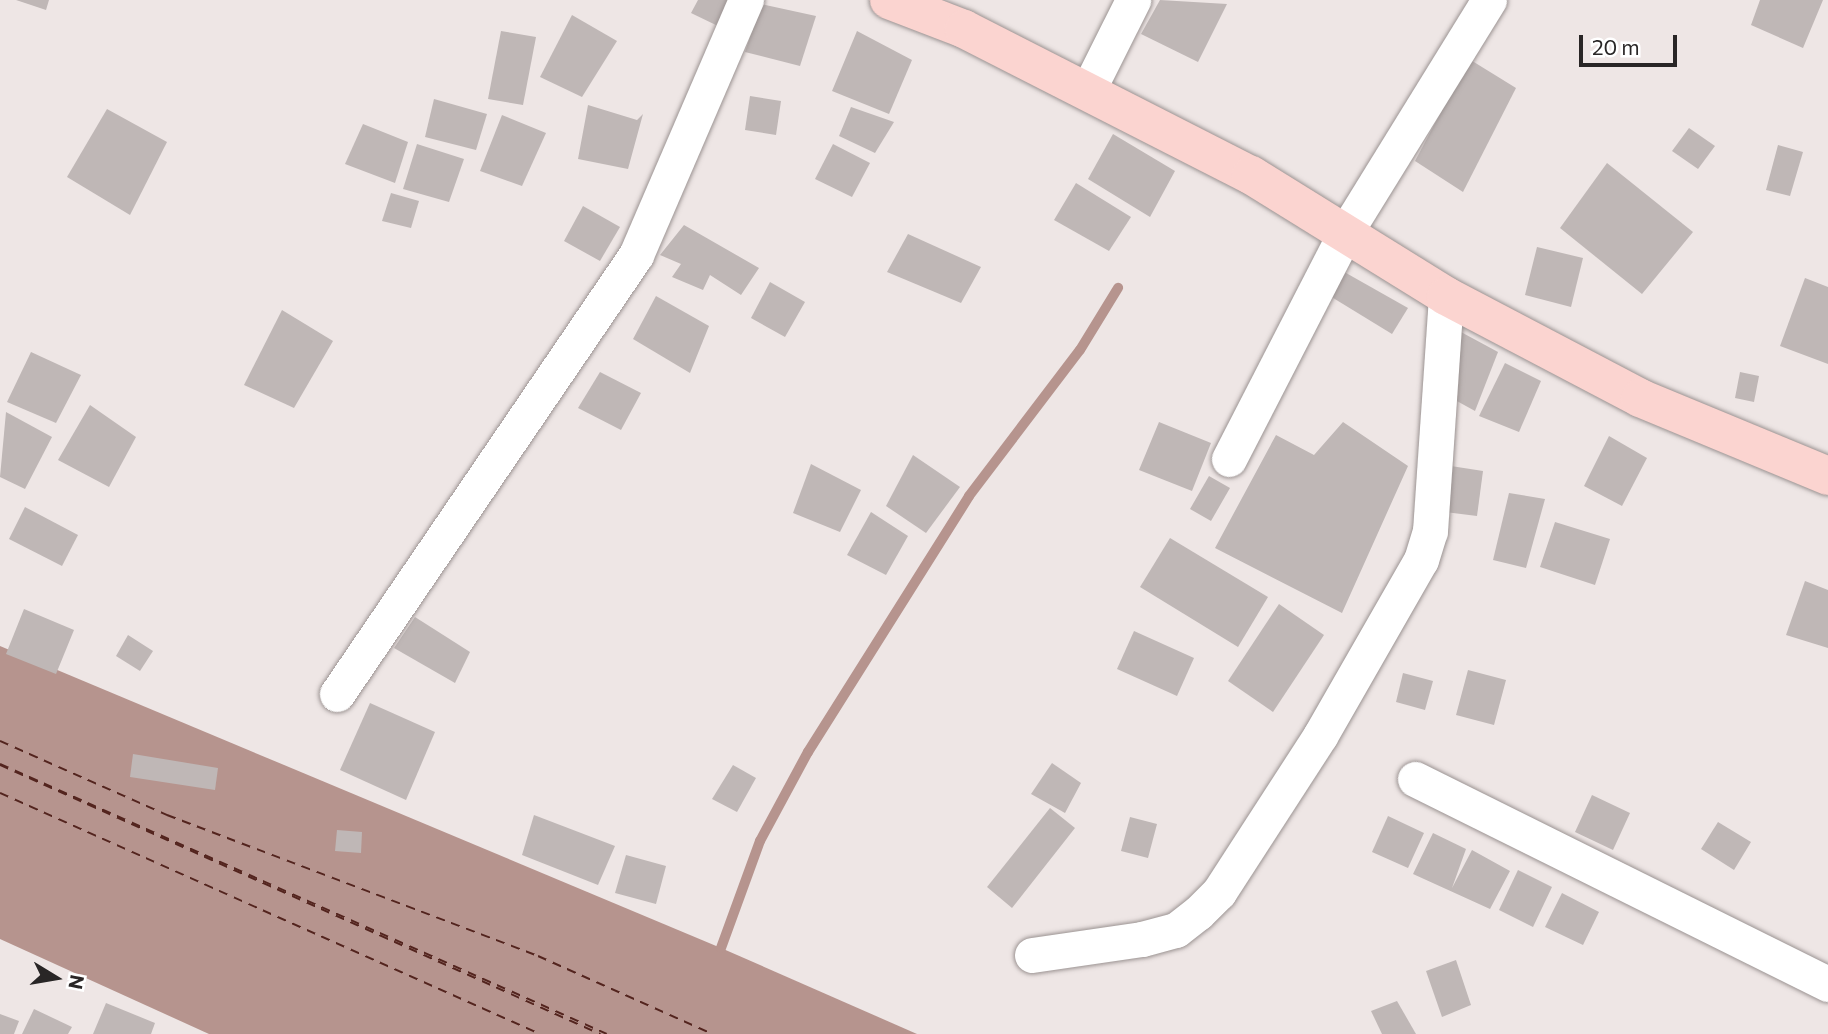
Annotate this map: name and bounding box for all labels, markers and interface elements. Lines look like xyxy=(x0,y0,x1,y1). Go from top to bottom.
scale bar xyxy=(1583,21,1681,65)
text: 20 m xyxy=(1592,34,1640,59)
north arrow xyxy=(21,943,91,1013)
text: N xyxy=(64,973,90,991)

